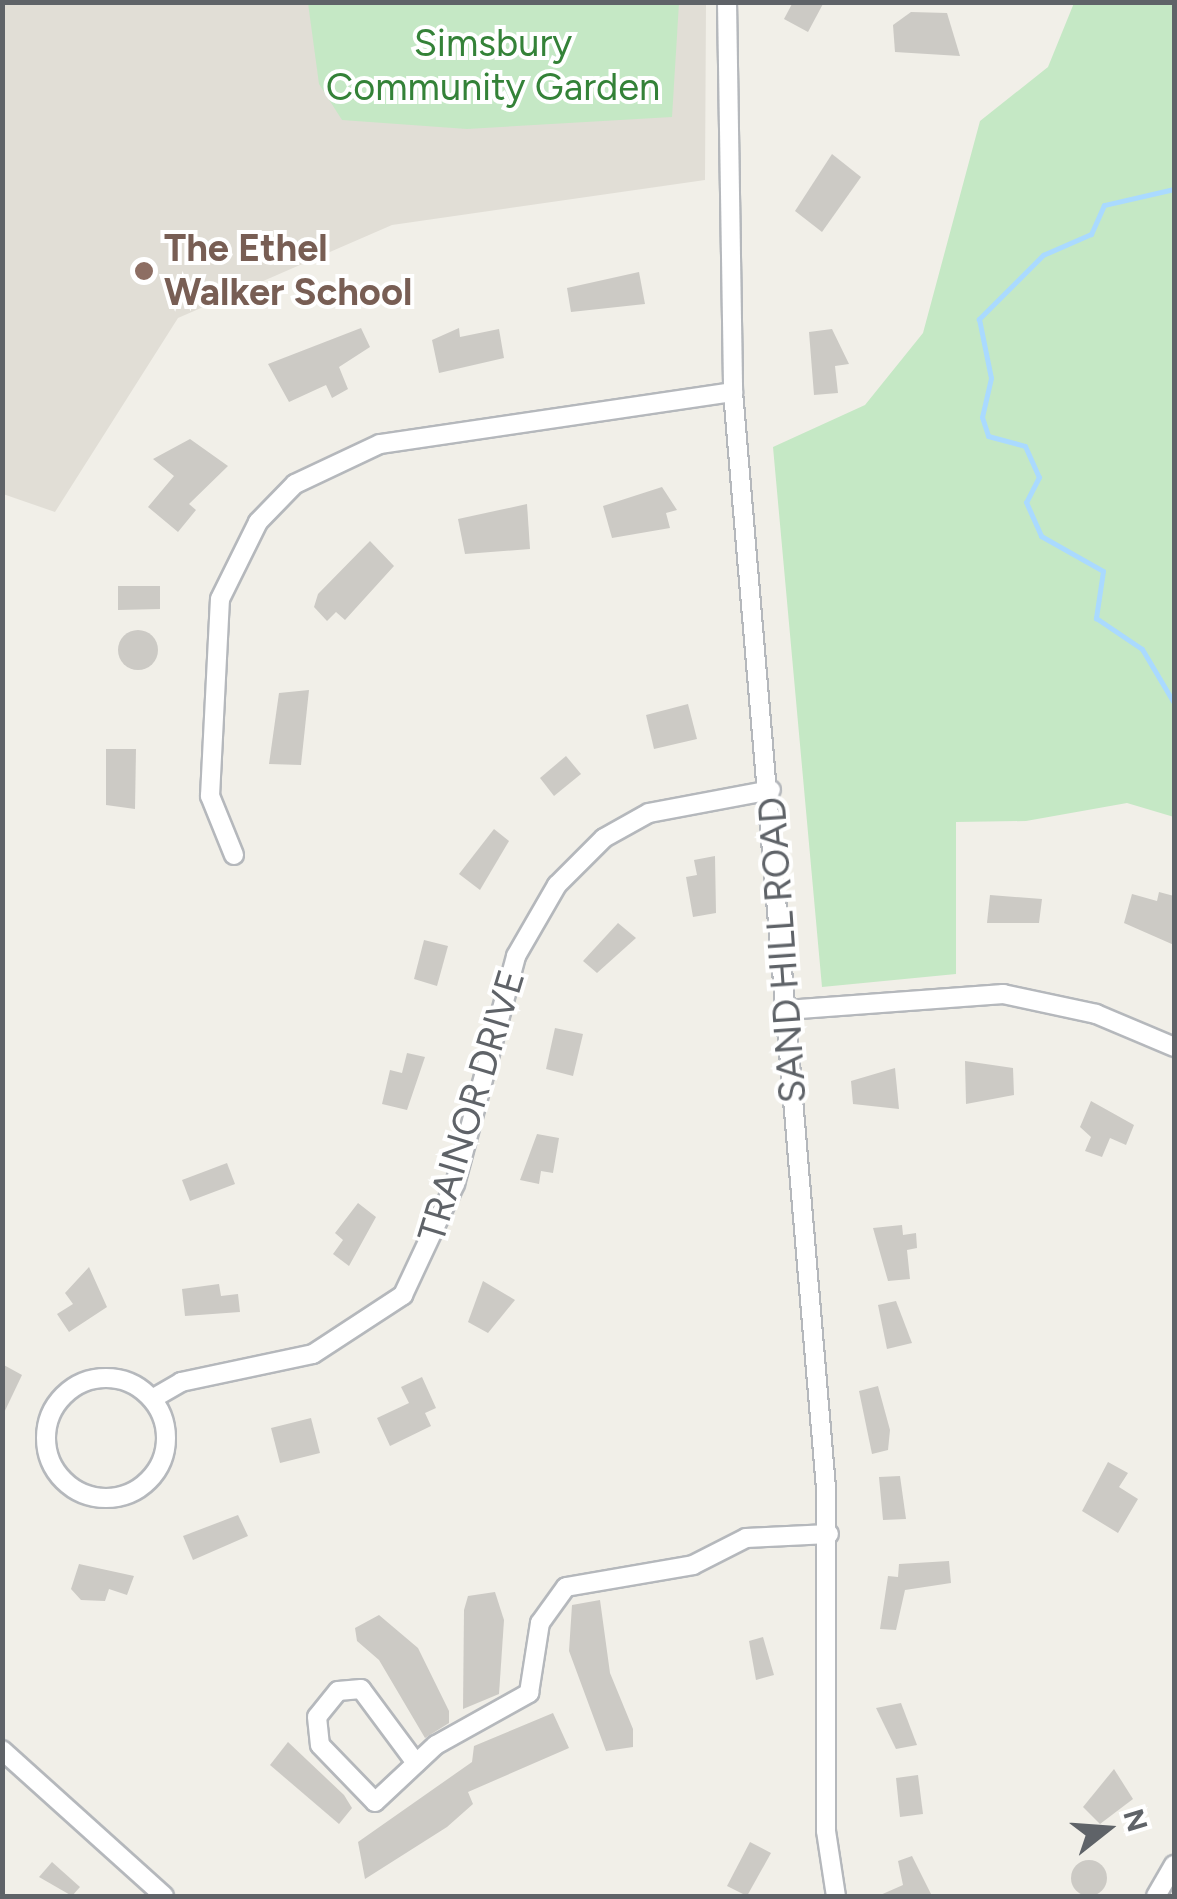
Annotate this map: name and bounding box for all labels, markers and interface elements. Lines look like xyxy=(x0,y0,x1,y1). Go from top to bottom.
park label: Simsbury Community Garden xyxy=(326,21,660,110)
place label: The Ethel Walker School xyxy=(164,226,412,316)
marker: The Ethel Walker School xyxy=(133,260,155,282)
street label: SAND HILL ROAD xyxy=(750,795,816,1105)
street label: TRAINOR DRIVE xyxy=(409,965,535,1247)
north arrow xyxy=(1057,1779,1157,1879)
text: N xyxy=(1116,1805,1155,1836)

